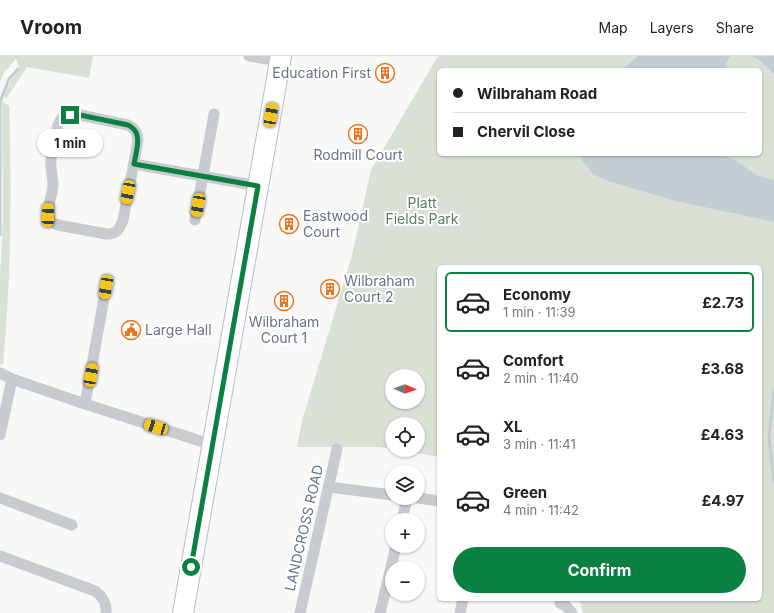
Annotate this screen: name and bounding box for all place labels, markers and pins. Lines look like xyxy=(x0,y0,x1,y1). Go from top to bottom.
building icon: Education First xyxy=(374,62,396,84)
place label: Education First xyxy=(272,64,371,81)
building icon: Rodmill Court xyxy=(347,123,369,145)
place label: Rodmill Court xyxy=(313,146,403,163)
place label: Eastwood Court xyxy=(303,207,368,240)
building icon: Eastwood Court xyxy=(278,213,300,235)
place label: Wilbraham Court 2 xyxy=(344,272,415,305)
building icon: Wilbraham Court 2 xyxy=(319,278,341,300)
building icon: Wilbraham Court 1 xyxy=(273,290,295,312)
place label: Wilbraham Court 1 xyxy=(249,313,319,346)
public building icon: Large Hall xyxy=(120,319,142,341)
place label: Large Hall xyxy=(145,321,212,338)

